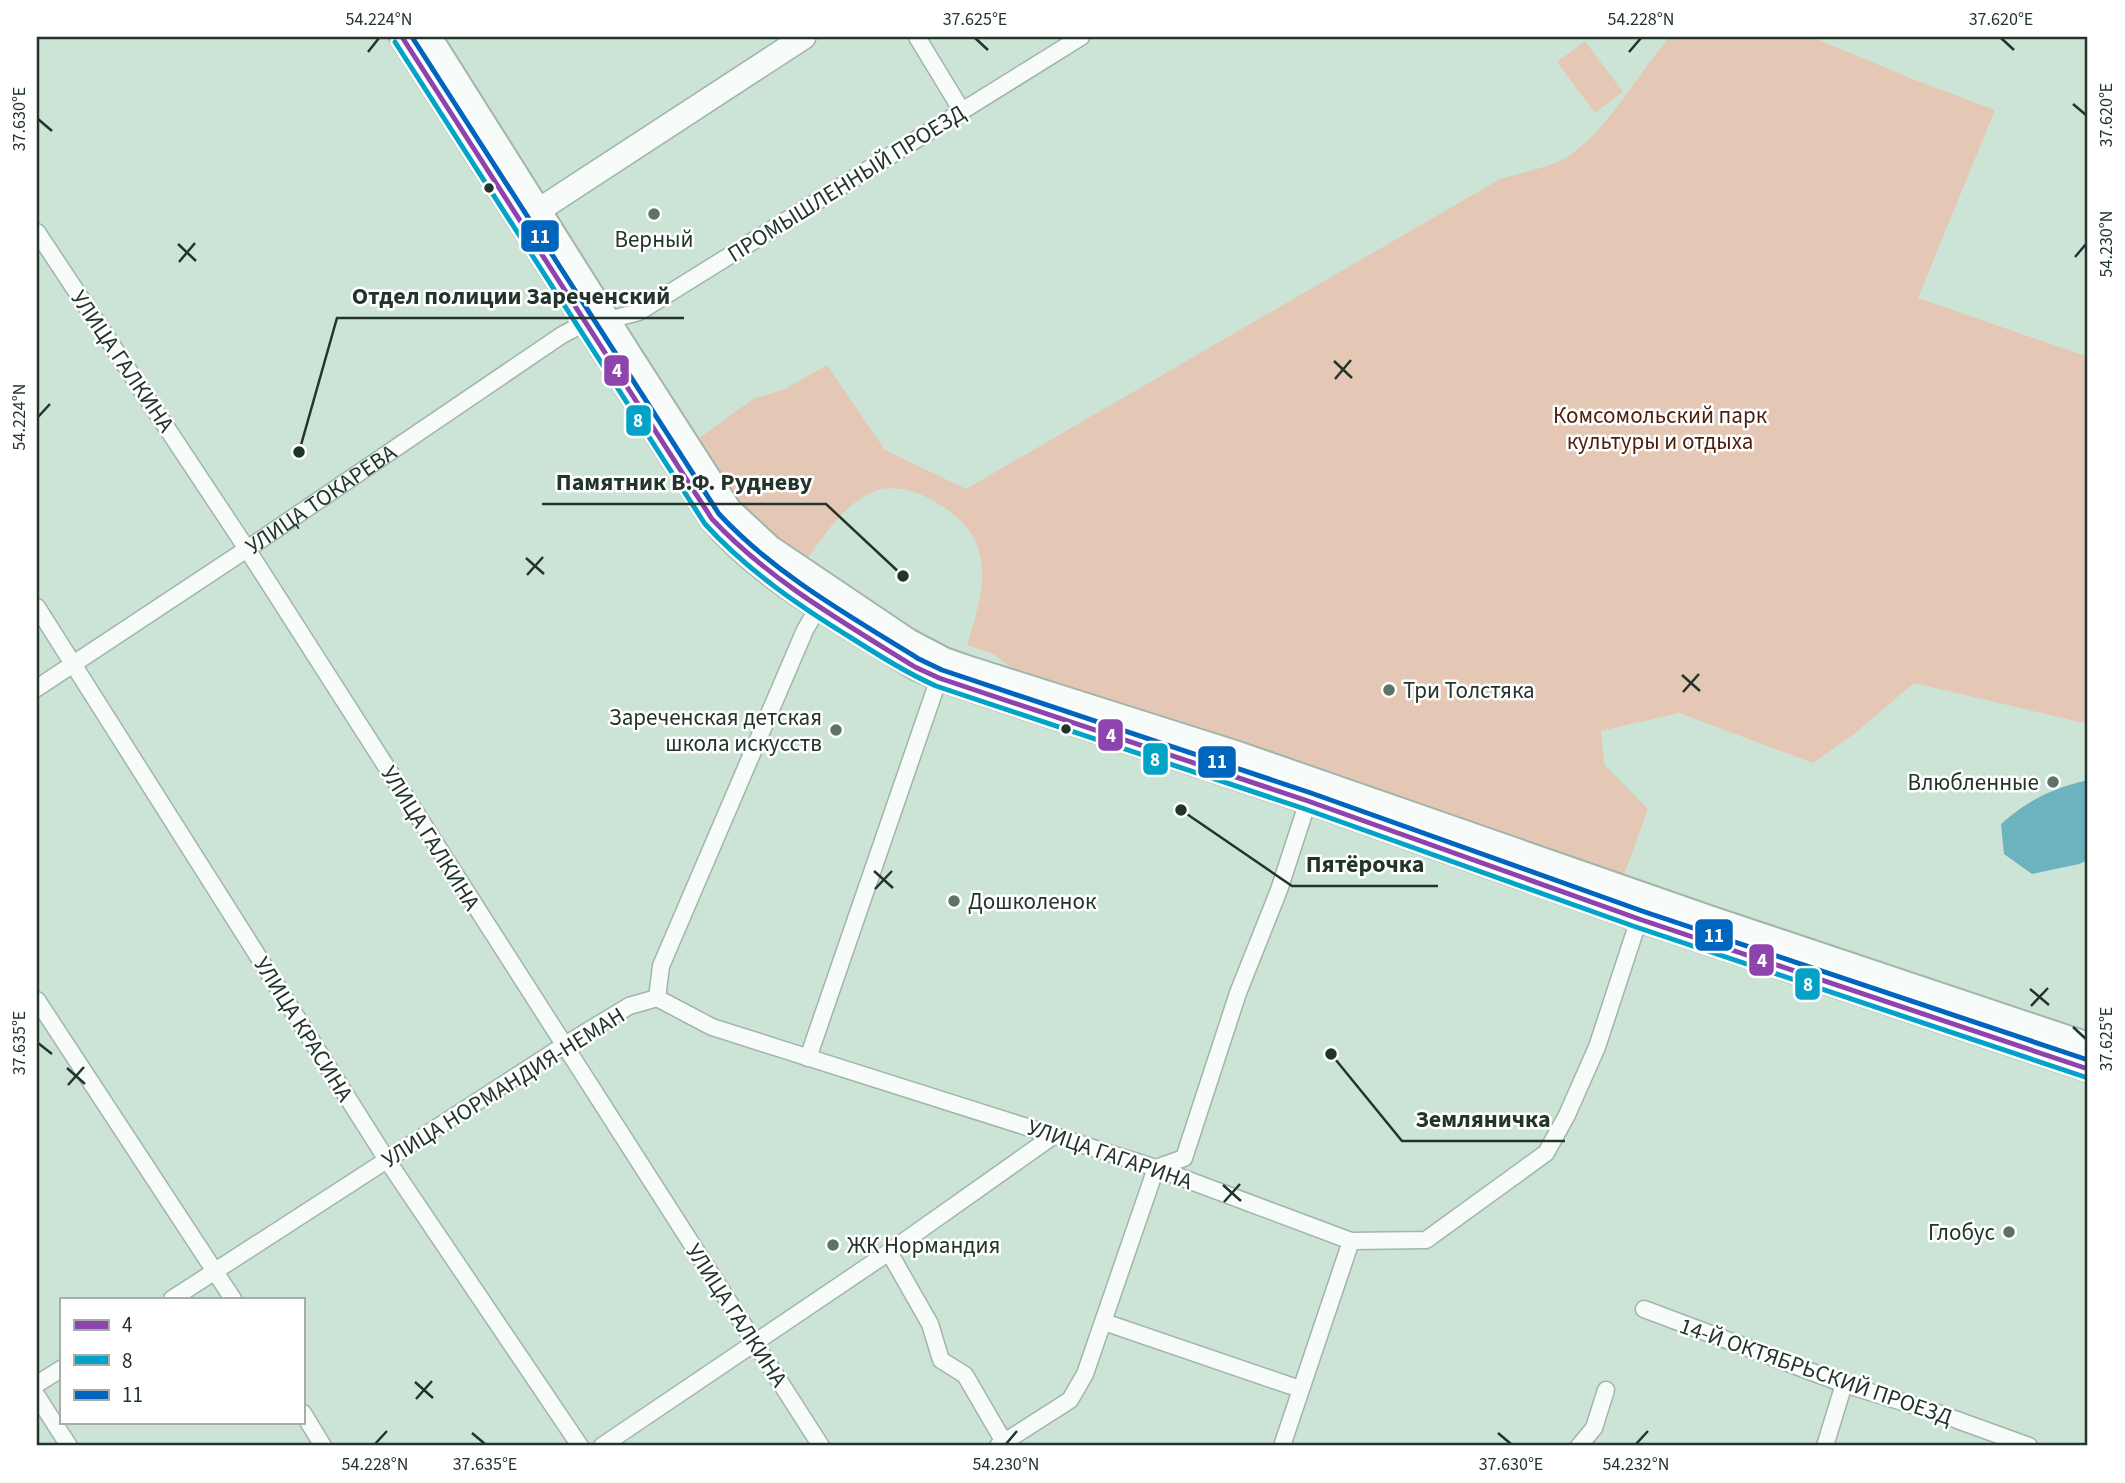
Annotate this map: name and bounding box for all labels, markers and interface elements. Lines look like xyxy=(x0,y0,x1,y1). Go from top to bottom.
text: 54.224°N xyxy=(346,7,412,32)
text: 37.625°E xyxy=(943,7,1007,32)
text: 54.228°N xyxy=(1608,7,1674,32)
text: 37.620°E xyxy=(1969,7,2033,32)
text: 37.620°E xyxy=(2094,83,2119,147)
text: 37.630°E xyxy=(7,87,32,151)
street label: ПРОМЫШЛЕННЫЙ ПРОЕЗД xyxy=(721,96,972,270)
unlabelled marker xyxy=(482,181,496,195)
marker: Верный xyxy=(646,206,662,222)
text: 54.230°N xyxy=(2094,211,2119,277)
line badge: 11 xyxy=(520,219,560,253)
place label: Верный xyxy=(614,223,694,256)
text: 11 xyxy=(530,224,550,251)
callout: Отдел полиции Зареченский xyxy=(337,273,684,318)
text: Отдел полиции Зареченский xyxy=(352,279,670,314)
street label: УЛИЦА ГАЛКИНА xyxy=(63,284,183,439)
line badge: 4 xyxy=(603,354,630,387)
text: 4 xyxy=(612,358,622,385)
text: 54.224°N xyxy=(7,384,32,450)
park label: Комсомольский парк культуры и отдыха xyxy=(1553,399,1768,458)
line badge: 8 xyxy=(625,404,652,437)
text: 8 xyxy=(633,408,643,435)
street label: УЛИЦА ТОКАРЕВА xyxy=(239,436,404,562)
callout: Памятник В.Ф. Рудневу xyxy=(542,459,826,504)
text: Памятник В.Ф. Рудневу xyxy=(556,465,813,500)
place label: Три Толстяка xyxy=(1403,674,1535,707)
marker: Три Толстяка xyxy=(1381,682,1397,698)
place label: Зареченская детская школа искусств xyxy=(609,701,822,760)
line badge: 4 xyxy=(1097,718,1124,752)
marker: Зареченская детская школа искусств xyxy=(828,722,844,738)
unlabelled marker xyxy=(1059,722,1073,736)
text: 4 xyxy=(1106,723,1116,750)
line badge: 8 xyxy=(1142,742,1169,776)
line badge: 11 xyxy=(1197,745,1237,779)
text: 8 xyxy=(1150,747,1160,774)
text: 11 xyxy=(1207,749,1227,776)
street label: УЛИЦА ГАЛКИНА xyxy=(373,760,489,917)
place label: Влюбленные xyxy=(1908,766,2039,799)
marker: Влюбленные xyxy=(2045,774,2061,790)
callout: Пятёрочка xyxy=(1292,841,1438,886)
text: Пятёрочка xyxy=(1306,847,1424,882)
place label: Дошколенок xyxy=(968,885,1097,918)
marker: Дошколенок xyxy=(946,893,962,909)
line badge: 11 xyxy=(1694,918,1734,952)
text: 11 xyxy=(1704,923,1724,950)
line badge: 4 xyxy=(1748,943,1775,977)
text: 4 xyxy=(1757,948,1767,975)
street label: УЛИЦА КРАСИНА xyxy=(246,951,362,1108)
line badge: 8 xyxy=(1794,967,1821,1001)
text: 8 xyxy=(1803,972,1813,999)
street label: УЛИЦА НОРМАНДИЯ-НЕМАН xyxy=(375,999,631,1176)
text: 37.625°E xyxy=(2094,1007,2119,1071)
text: 37.635°E xyxy=(7,1011,32,1075)
callout: Земляничка xyxy=(1402,1096,1565,1141)
text: Земляничка xyxy=(1415,1102,1551,1137)
street label: УЛИЦА ГАГАРИНА xyxy=(1023,1111,1197,1198)
place label: Глобус xyxy=(1928,1216,1995,1249)
marker: Глобус xyxy=(2001,1224,2017,1240)
place label: ЖК Нормандия xyxy=(847,1229,1000,1262)
street label: УЛИЦА ГАЛКИНА xyxy=(678,1237,796,1394)
marker: ЖК Нормандия xyxy=(825,1237,841,1253)
legend xyxy=(60,1298,304,1424)
street label: 14-Й ОКТЯБРЬСКИЙ ПРОЕЗД xyxy=(1675,1309,1957,1434)
text: 4 xyxy=(122,1310,132,1340)
text: 8 xyxy=(122,1346,132,1376)
text: 11 xyxy=(122,1380,143,1410)
text: 54.228°N xyxy=(342,1452,408,1477)
text: 37.635°E xyxy=(453,1452,517,1477)
text: 54.230°N xyxy=(973,1452,1039,1477)
text: 37.630°E xyxy=(1479,1452,1543,1477)
text: 54.232°N xyxy=(1603,1452,1669,1477)

